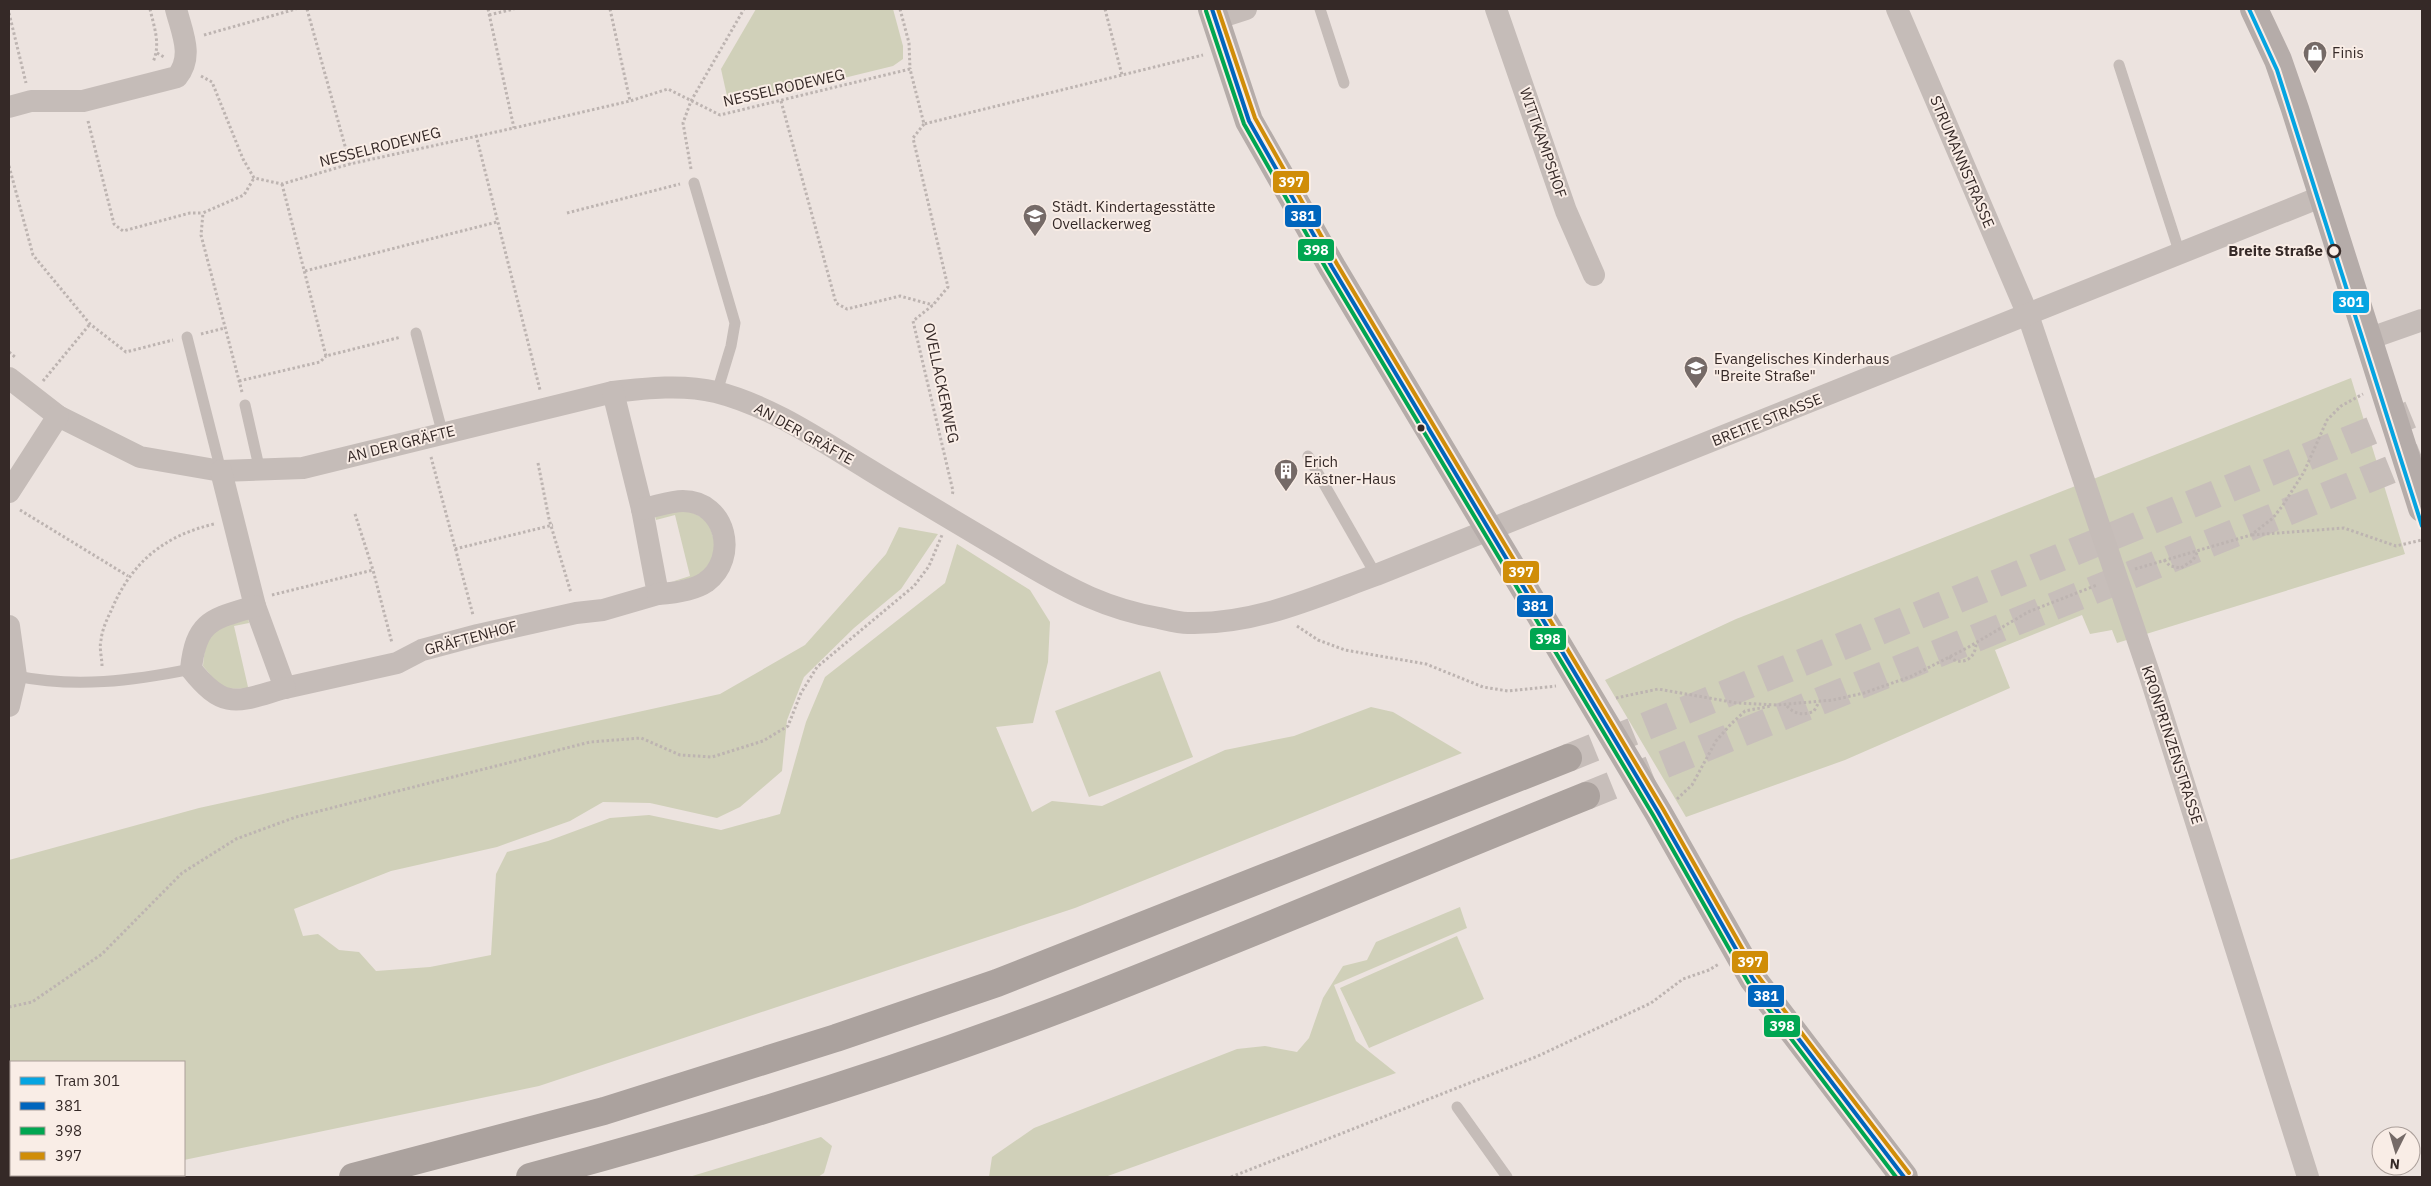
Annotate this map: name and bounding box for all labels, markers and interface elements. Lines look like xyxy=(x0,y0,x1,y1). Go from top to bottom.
shop icon: Finis xyxy=(2302,40,2328,74)
place label: Finis xyxy=(2332,43,2364,62)
street label: NESSELRODEWEG xyxy=(721,64,847,111)
street label: WITTKAMPSHOF xyxy=(1516,85,1571,201)
street label: STRUMANNSTRASSE xyxy=(1926,93,1999,231)
street label: NESSELRODEWEG xyxy=(317,122,442,171)
line badge: 397 xyxy=(1272,170,1310,194)
text: 397 xyxy=(1278,173,1304,191)
place label: Städt. Kindertagesstätte Ovellackerweg xyxy=(1052,197,1215,233)
school or university icon: Städt. Kindertagesstätte Ovellackerweg xyxy=(1022,203,1048,237)
line badge: 381 xyxy=(1284,204,1322,228)
text: 381 xyxy=(1290,207,1316,225)
line badge: 398 xyxy=(1297,238,1335,262)
text: 398 xyxy=(1303,241,1329,259)
place label: Breite Straße xyxy=(2228,241,2323,260)
marker: Breite Straße xyxy=(2327,244,2341,258)
line badge: 301 xyxy=(2332,290,2370,314)
text: 301 xyxy=(2338,293,2364,311)
street label: OVELLACKERWEG xyxy=(919,321,964,445)
place label: Evangelisches Kinderhaus "Breite Straße" xyxy=(1714,349,1889,385)
school or university icon: Evangelisches Kinderhaus "Breite Straße" xyxy=(1683,355,1709,389)
street label: BREITE STRASSE xyxy=(1709,389,1825,450)
street label: AN DER GRÄFTE xyxy=(751,398,857,469)
street label: AN DER GRÄFTE xyxy=(345,421,457,466)
unlabelled marker xyxy=(1416,423,1426,433)
place label: Erich Kästner-Haus xyxy=(1304,452,1396,488)
building icon: Erich Kästner-Haus xyxy=(1273,458,1299,492)
line badge: 397 xyxy=(1502,560,1540,584)
text: 397 xyxy=(1508,563,1534,581)
line badge: 381 xyxy=(1516,594,1554,618)
text: 381 xyxy=(1522,597,1548,615)
street label: GRÄFTENHOF xyxy=(422,616,519,659)
line badge: 398 xyxy=(1529,627,1567,651)
text: 398 xyxy=(1535,630,1561,648)
street label: KRONPRINZENSTRASSE xyxy=(2138,663,2207,827)
line badge: 397 xyxy=(1731,950,1769,974)
text: 397 xyxy=(1737,953,1763,971)
line badge: 381 xyxy=(1747,984,1785,1008)
text: 381 xyxy=(1753,987,1779,1005)
line badge: 398 xyxy=(1763,1014,1801,1038)
text: 398 xyxy=(1769,1017,1795,1035)
legend xyxy=(10,1061,185,1176)
text: Tram 301 xyxy=(55,1071,120,1090)
text: 381 xyxy=(55,1096,82,1115)
text: 398 xyxy=(55,1121,82,1140)
north arrow xyxy=(2371,1126,2421,1176)
text: 397 xyxy=(55,1146,82,1165)
text: N xyxy=(2389,1155,2401,1173)

